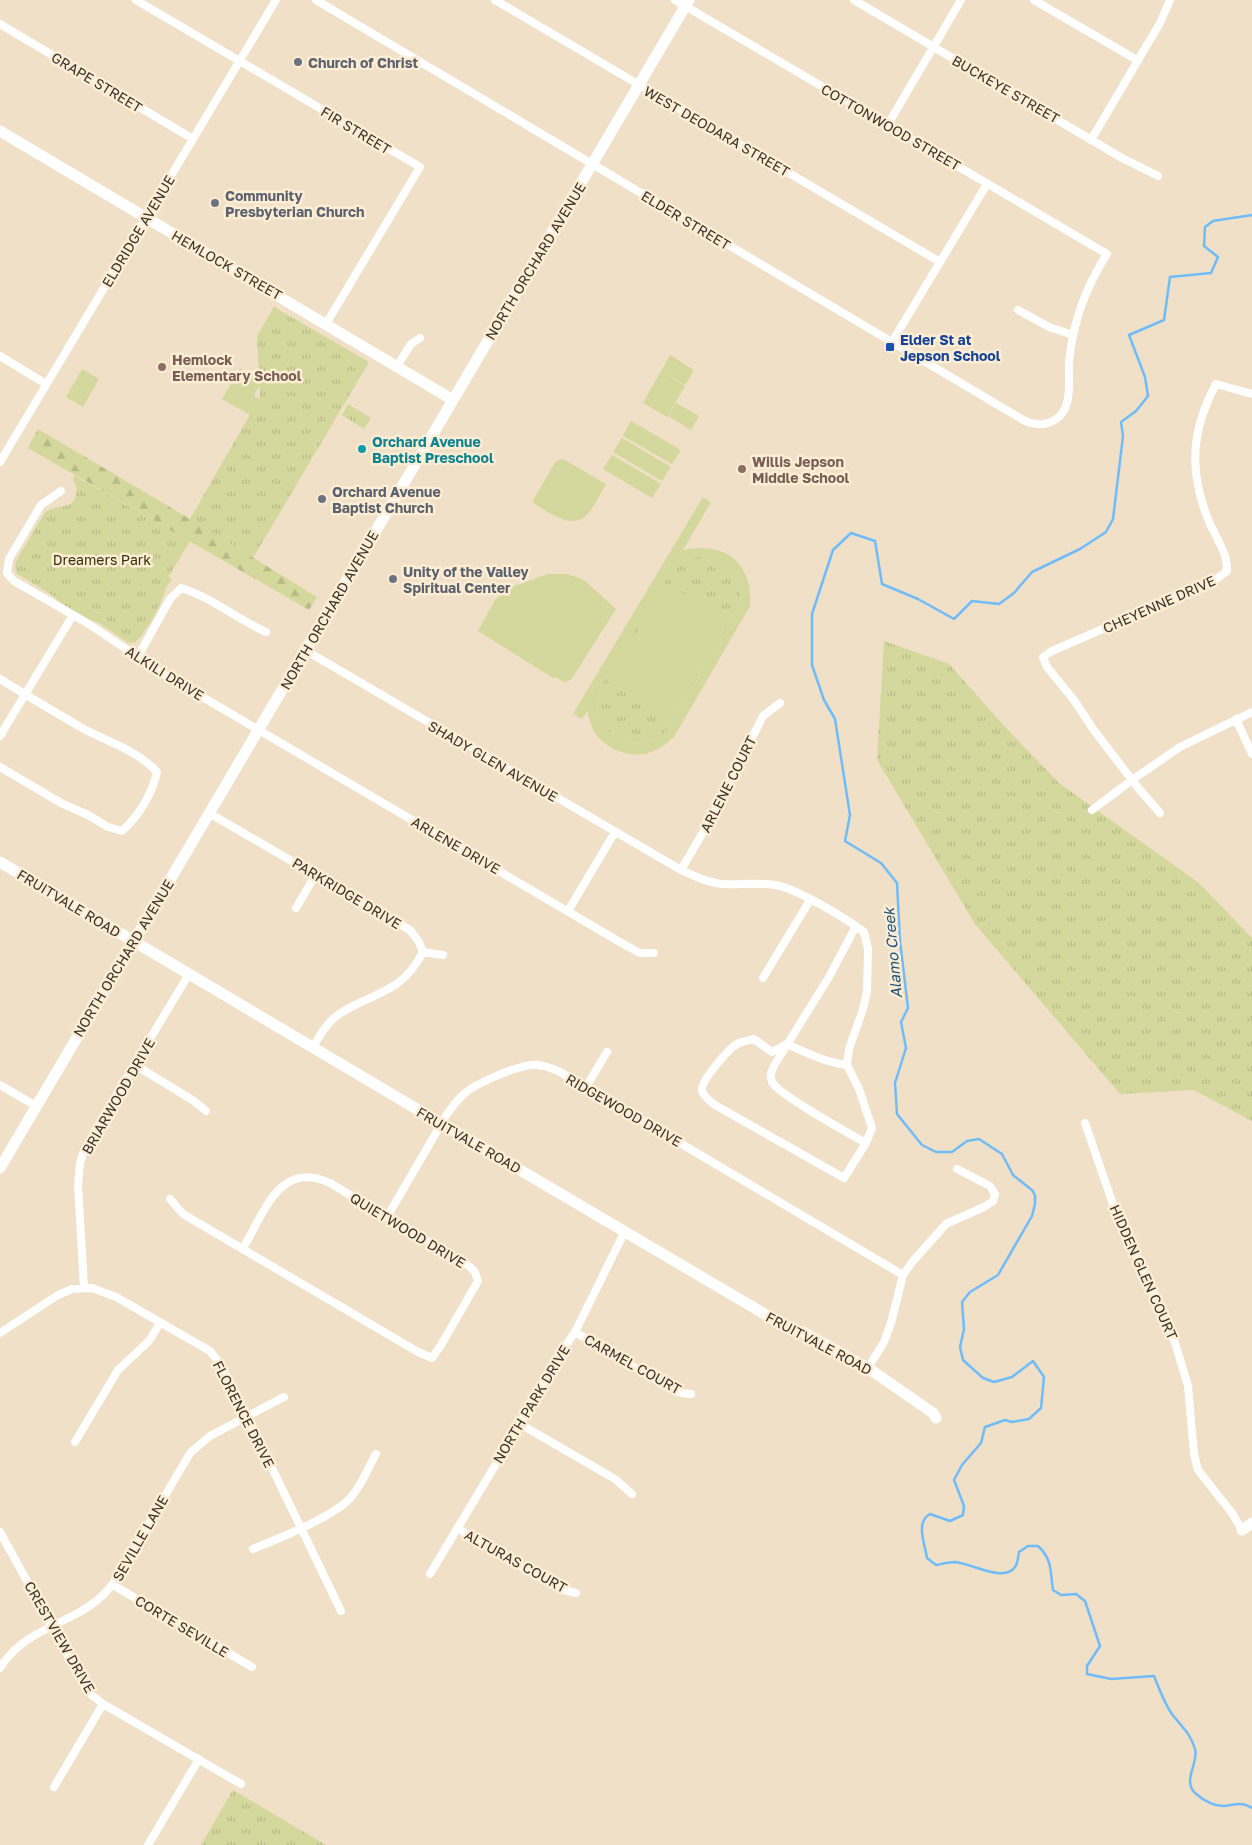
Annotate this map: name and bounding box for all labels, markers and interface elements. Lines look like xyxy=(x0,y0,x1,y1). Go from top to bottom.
street label: GRAPE STREET xyxy=(49,48,146,116)
street label: BUCKEYE STREET xyxy=(949,51,1063,127)
place label: Church of Christ xyxy=(308,54,418,71)
marker: Church of Christ xyxy=(292,56,304,68)
street label: COTTONWOOD STREET xyxy=(818,80,964,174)
street label: WEST DEODARA STREET xyxy=(641,82,793,180)
street label: FIR STREET xyxy=(318,102,394,158)
street label: ELDRIDGE AVENUE xyxy=(98,172,178,290)
street label: NORTH ORCHARD AVENUE xyxy=(481,179,589,343)
place label: Community Presbyterian Church xyxy=(225,187,365,220)
street label: ELDER STREET xyxy=(638,187,734,253)
marker: Community Presbyterian Church xyxy=(209,197,221,209)
street label: HEMLOCK STREET xyxy=(169,226,285,304)
place label: Elder St at Jepson School xyxy=(900,331,1001,364)
marker: Elder St at Jepson School xyxy=(884,341,896,353)
place label: Hemlock Elementary School xyxy=(172,351,302,384)
marker: Hemlock Elementary School xyxy=(156,361,168,373)
place label: Orchard Avenue Baptist Preschool xyxy=(372,433,494,466)
marker: Orchard Avenue Baptist Preschool xyxy=(356,443,368,455)
place label: Willis Jepson Middle School xyxy=(752,453,850,486)
marker: Willis Jepson Middle School xyxy=(736,463,748,475)
place label: Orchard Avenue Baptist Church xyxy=(332,483,441,516)
marker: Orchard Avenue Baptist Church xyxy=(316,493,328,505)
street label: NORTH ORCHARD AVENUE xyxy=(276,527,382,693)
park label: Dreamers Park xyxy=(53,551,151,568)
place label: Unity of the Valley Spiritual Center xyxy=(403,563,529,596)
street label: CHEYENNE DRIVE xyxy=(1100,572,1218,636)
marker: Unity of the Valley Spiritual Center xyxy=(387,573,399,585)
street label: ALKILI DRIVE xyxy=(123,642,207,704)
street label: SHADY GLEN AVENUE xyxy=(425,717,561,805)
street label: ARLENE COURT xyxy=(696,733,760,835)
street label: ARLENE DRIVE xyxy=(409,813,503,877)
street label: PARKRIDGE DRIVE xyxy=(290,854,404,932)
street label: FRUITVALE ROAD xyxy=(14,865,124,941)
street label: NORTH ORCHARD AVENUE xyxy=(69,876,177,1040)
water label: Alamo Creek xyxy=(879,905,905,999)
street label: BRIARWOOD DRIVE xyxy=(78,1035,158,1157)
street label: RIDGEWOOD DRIVE xyxy=(563,1070,685,1150)
street label: FRUITVALE ROAD xyxy=(414,1103,524,1177)
street label: QUIETWOOD DRIVE xyxy=(347,1189,469,1271)
street label: HIDDEN GLEN COURT xyxy=(1107,1202,1182,1342)
street label: FRUITVALE ROAD xyxy=(763,1308,875,1378)
street label: CARMEL COURT xyxy=(581,1330,685,1398)
street label: NORTH PARK DRIVE xyxy=(489,1342,573,1466)
street label: FLORENCE DRIVE xyxy=(210,1358,278,1470)
street label: SEVILLE LANE xyxy=(109,1492,171,1584)
street label: ALTURAS COURT xyxy=(462,1526,570,1596)
street label: CRESTVIEW DRIVE xyxy=(21,1578,99,1696)
street label: CORTE SEVILLE xyxy=(132,1591,232,1661)

